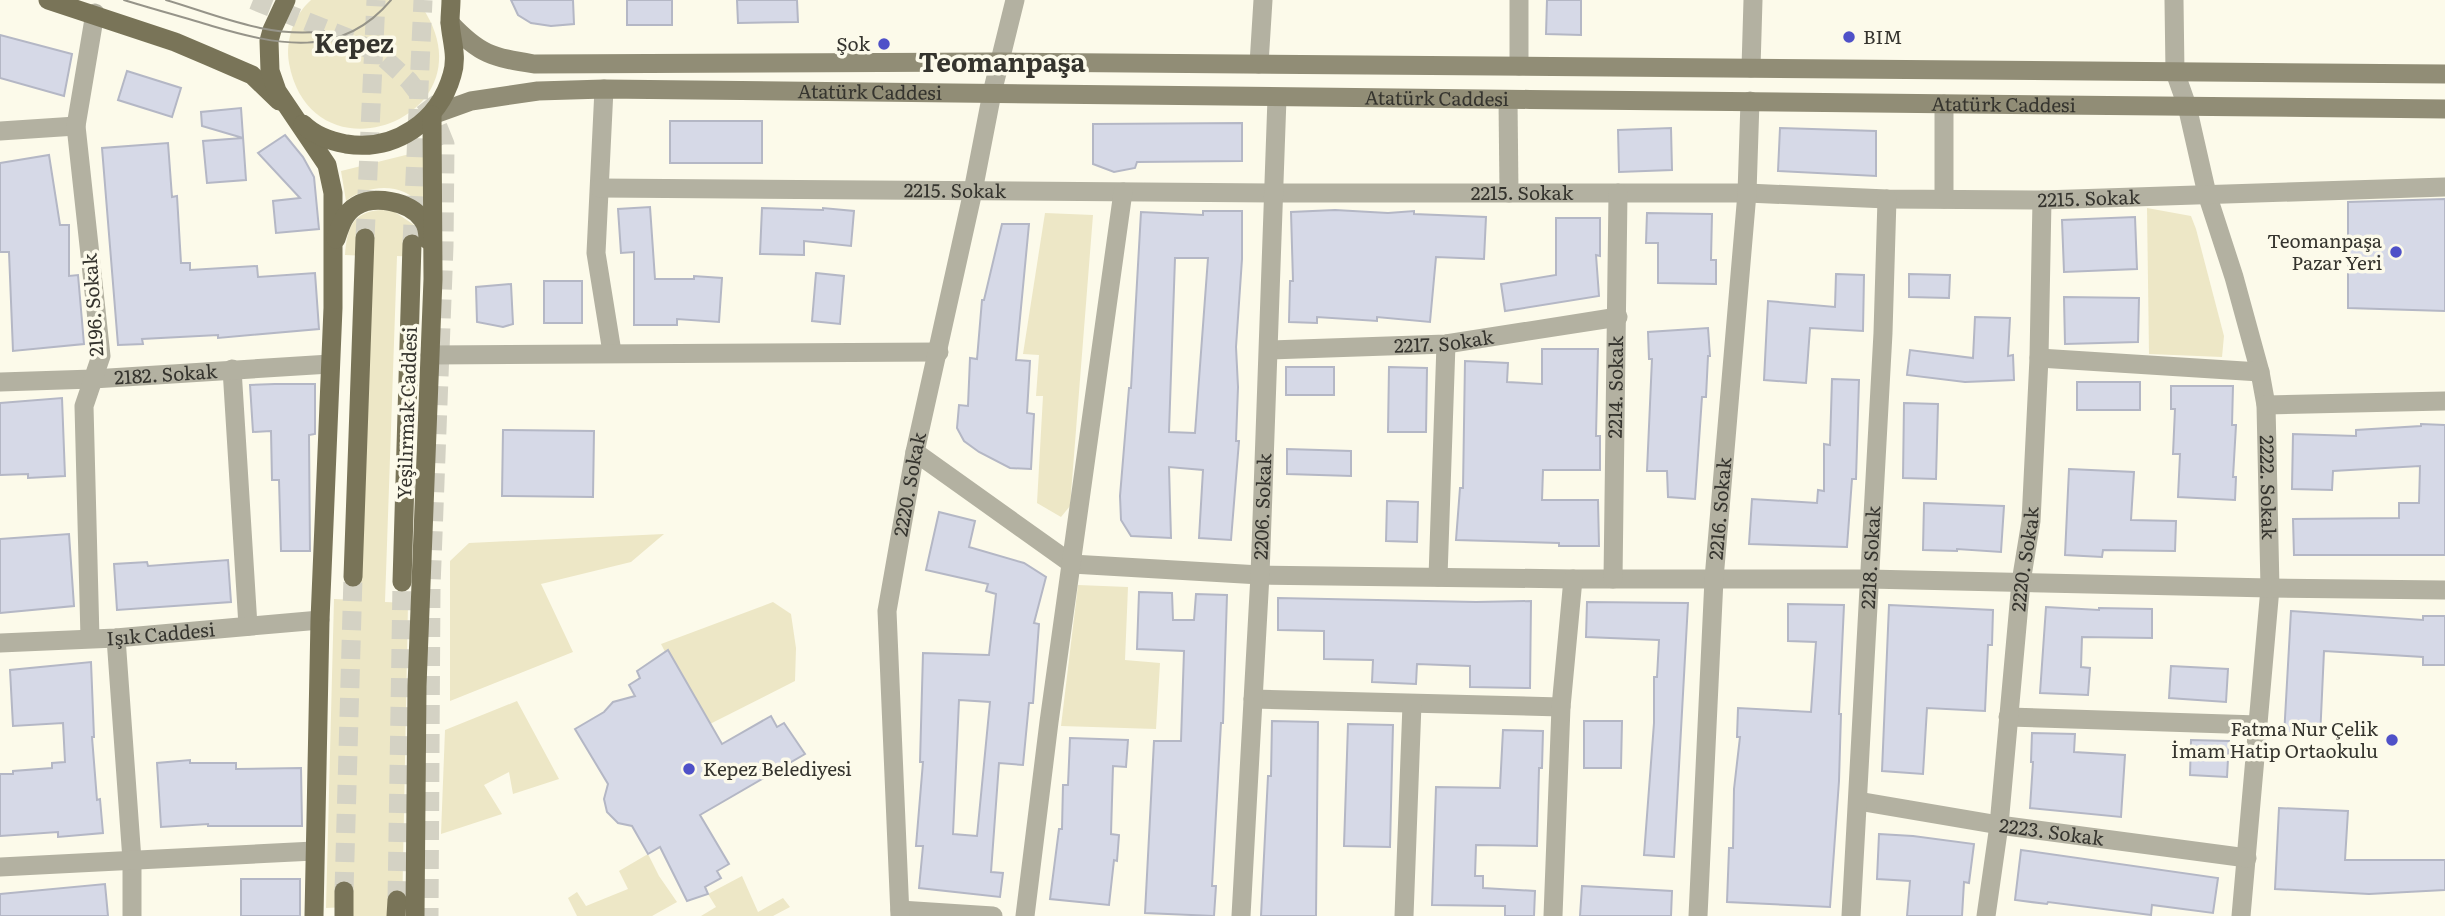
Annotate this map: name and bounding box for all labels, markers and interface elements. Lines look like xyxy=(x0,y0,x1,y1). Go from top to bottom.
district label: Kepez xyxy=(314,22,394,61)
place label: BIM xyxy=(1863,22,1902,50)
place label: Şok xyxy=(836,29,870,57)
marker: BIM xyxy=(1841,29,1857,45)
marker: Şok xyxy=(876,36,892,52)
district label: Teomanpaşa xyxy=(918,41,1086,80)
street label: Atatürk Caddesi xyxy=(797,76,942,106)
street label: Atatürk Caddesi xyxy=(1364,83,1509,112)
street label: Atatürk Caddesi xyxy=(1931,89,2076,118)
street label: 2215. Sokak xyxy=(904,175,1007,204)
street label: 2215. Sokak xyxy=(1471,178,1574,206)
street label: 2215. Sokak xyxy=(2037,182,2141,213)
place label: Teomanpaşa Pazar Yeri xyxy=(2267,226,2383,276)
marker: Teomanpaşa Pazar Yeri xyxy=(2388,244,2404,260)
street label: 2196. Sokak xyxy=(74,252,110,358)
street label: 2217. Sokak xyxy=(1393,322,1496,359)
street label: Yeşilırmak Caddesi xyxy=(389,326,423,500)
street label: 2214. Sokak xyxy=(1600,335,1629,438)
street label: 2182. Sokak xyxy=(113,356,218,391)
street label: 2220. Sokak xyxy=(885,429,932,539)
street label: 2222. Sokak xyxy=(2254,435,2284,540)
street label: 2206. Sokak xyxy=(1246,453,1277,560)
street label: 2216. Sokak xyxy=(1701,456,1737,561)
street label: 2218. Sokak xyxy=(1853,505,1887,610)
street label: 2220. Sokak xyxy=(2003,506,2045,613)
street label: Işık Caddesi xyxy=(106,614,216,651)
place label: Fatma Nur Çelik İmam Hatip Ortaokulu xyxy=(2171,714,2378,764)
marker: Fatma Nur Çelik İmam Hatip Ortaokulu xyxy=(2384,732,2400,748)
place label: Kepez Belediyesi xyxy=(703,754,852,782)
marker: Kepez Belediyesi xyxy=(681,761,697,777)
street label: 2223. Sokak xyxy=(1998,810,2106,852)

